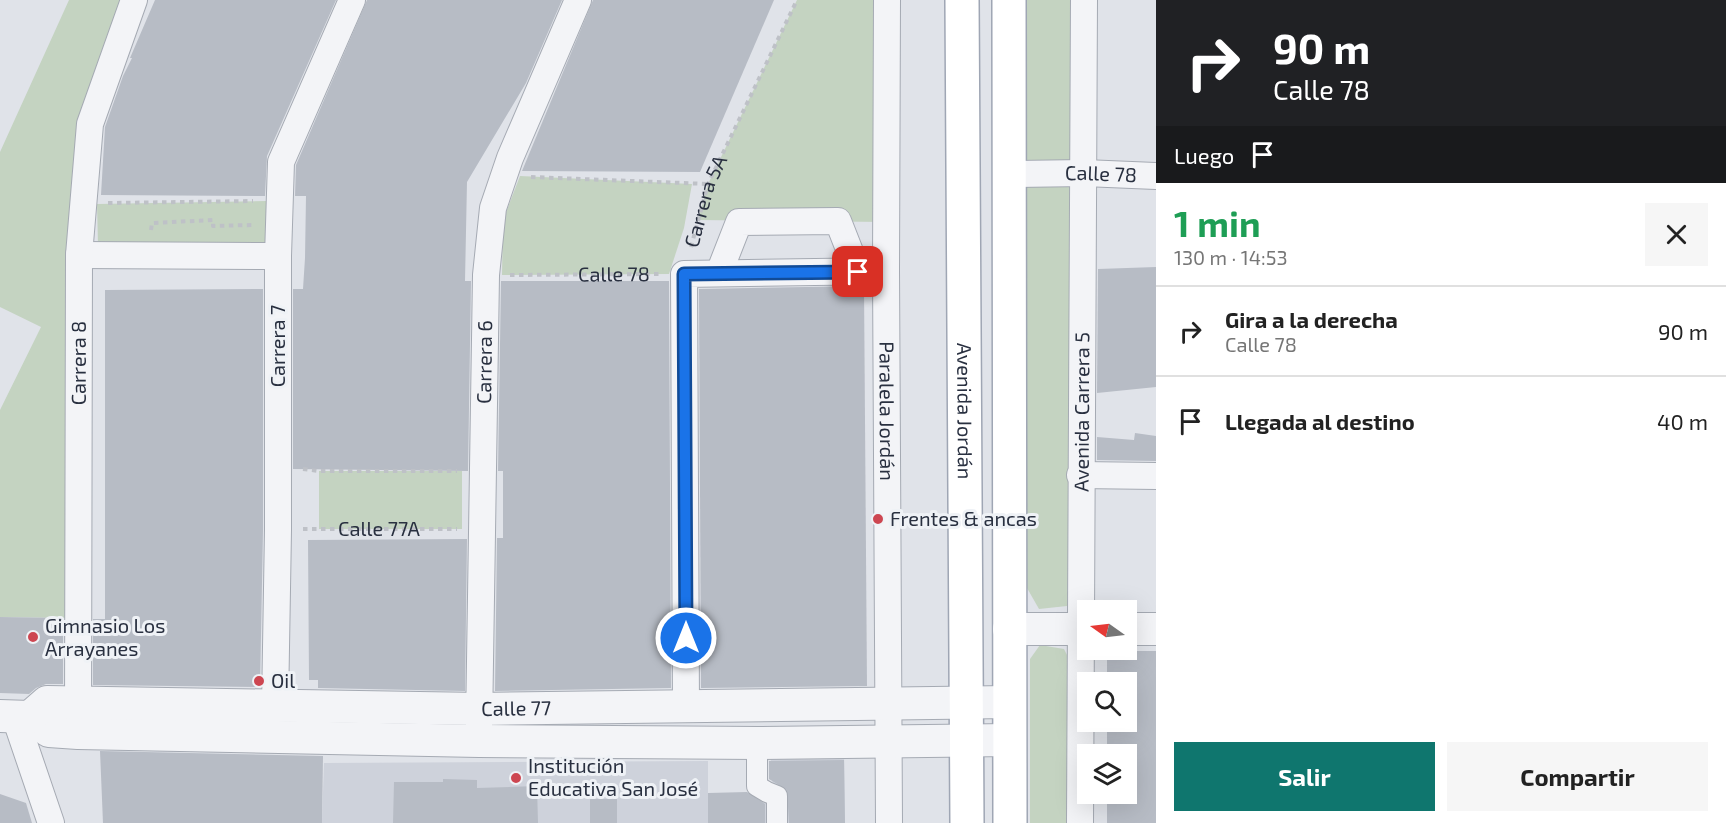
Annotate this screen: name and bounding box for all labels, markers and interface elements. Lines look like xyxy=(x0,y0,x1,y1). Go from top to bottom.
text: 90 m xyxy=(1273,22,1370,72)
icon: right xyxy=(1174,24,1252,102)
text: Calle 78 xyxy=(1273,73,1370,105)
icon: arrive xyxy=(1246,138,1279,171)
text: Luego xyxy=(1174,142,1234,168)
street label: Carrera 5A xyxy=(678,150,731,250)
street label: Calle 78 xyxy=(1065,160,1137,186)
text: 1 min xyxy=(1174,201,1261,244)
button: close xyxy=(1645,203,1708,266)
text: 130 m · 14:53 xyxy=(1174,245,1288,269)
pin xyxy=(832,246,883,297)
icon: arrive xyxy=(841,255,874,288)
street label: Calle 78 xyxy=(578,261,650,286)
street label: Carrera 7 xyxy=(265,305,289,387)
text: Gira a la derecha xyxy=(1225,306,1398,332)
icon: right xyxy=(1174,315,1207,348)
text: 90 m xyxy=(1658,318,1708,344)
street label: Carrera 6 xyxy=(471,320,496,404)
street label: Carrera 8 xyxy=(66,321,90,405)
street label: Avenida Carrera 5 xyxy=(1069,332,1093,492)
text: Calle 78 xyxy=(1225,332,1297,356)
street label: Paralela Jordán xyxy=(875,341,900,481)
street label: Avenida Jordán xyxy=(953,343,978,479)
icon: arrive xyxy=(1174,405,1207,438)
text: Llegada al destino xyxy=(1225,408,1415,434)
text: 40 m xyxy=(1657,408,1708,434)
place label: Frentes & ancas xyxy=(890,506,1037,530)
marker: Frentes & ancas xyxy=(871,512,885,526)
street label: Calle 77A xyxy=(338,516,420,540)
north arrow xyxy=(1077,600,1137,660)
map controls xyxy=(1077,600,1137,804)
position arrow xyxy=(654,606,718,670)
place label: Gimnasio Los Arrayanes xyxy=(45,613,165,660)
marker: Gimnasio Los Arrayanes xyxy=(26,630,40,644)
place label: Oil xyxy=(271,668,295,692)
button: search xyxy=(1077,672,1137,732)
marker: Oil xyxy=(252,674,266,688)
street label: Calle 77 xyxy=(481,695,551,720)
button: Salir xyxy=(1174,742,1435,811)
button: Compartir xyxy=(1447,742,1708,811)
button: layers xyxy=(1077,744,1137,804)
place label: Institución Educativa San José xyxy=(528,753,698,800)
marker: Institución Educativa San José xyxy=(509,771,523,785)

